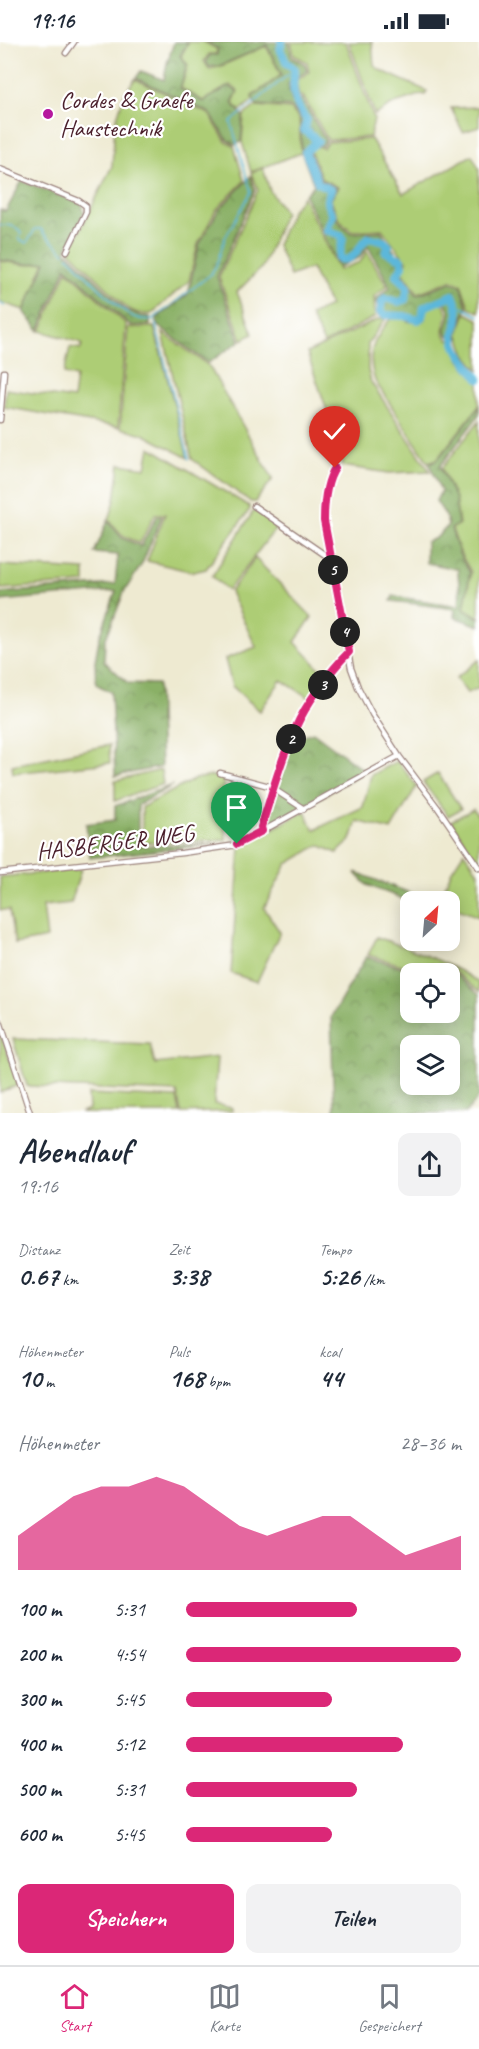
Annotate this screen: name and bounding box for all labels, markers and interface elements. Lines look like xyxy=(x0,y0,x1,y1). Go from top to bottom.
text: 19:16 xyxy=(30,7,74,35)
place label: Cordes & Graefe Haustechnik xyxy=(60,85,194,143)
marker: Cordes & Graefe Haustechnik xyxy=(41,107,55,121)
pin xyxy=(309,406,360,468)
icon: check xyxy=(318,415,351,448)
pin: 5 xyxy=(318,555,348,585)
text: 5 xyxy=(330,560,336,580)
pin: 4 xyxy=(330,617,360,647)
text: 4 xyxy=(341,622,349,642)
pin: 3 xyxy=(308,670,338,700)
text: 3 xyxy=(319,675,327,695)
pin: 2 xyxy=(276,724,306,754)
text: 2 xyxy=(287,729,295,749)
pin xyxy=(211,782,262,844)
icon: arrive xyxy=(220,791,253,824)
street label: HASBERGER WEG xyxy=(35,817,197,867)
north arrow xyxy=(400,891,460,951)
map controls xyxy=(400,891,460,1095)
button: locate xyxy=(400,963,460,1023)
button: layers xyxy=(400,1035,460,1095)
text: Abendlauf xyxy=(18,1130,130,1172)
button: share xyxy=(398,1133,461,1196)
text: 19:16 xyxy=(18,1174,58,1199)
text: Distanz xyxy=(18,1240,60,1260)
text: Zeit xyxy=(169,1240,190,1260)
text: Tempo xyxy=(319,1240,351,1260)
text: 0.67 xyxy=(18,1260,59,1293)
text: 3:38 xyxy=(169,1260,209,1293)
text: 5:26 xyxy=(319,1260,360,1293)
text: km xyxy=(59,1270,78,1290)
text: /km xyxy=(360,1270,385,1290)
text: Höhenmeter xyxy=(18,1342,83,1362)
text: Puls xyxy=(169,1342,190,1362)
text: kcal xyxy=(319,1342,340,1362)
text: 10 xyxy=(18,1362,41,1395)
text: 168 xyxy=(169,1362,204,1395)
text: 44 xyxy=(319,1362,343,1395)
text: m xyxy=(41,1372,54,1392)
text: bpm xyxy=(204,1372,230,1392)
text: Höhenmeter xyxy=(18,1431,99,1456)
text: 28–36 m xyxy=(400,1431,461,1456)
text: 100 m xyxy=(18,1597,61,1622)
text: 5:31 xyxy=(114,1597,145,1622)
text: 200 m xyxy=(18,1642,61,1667)
text: 4:54 xyxy=(114,1642,145,1667)
text: 300 m xyxy=(18,1687,61,1712)
text: 5:45 xyxy=(114,1687,145,1712)
text: 400 m xyxy=(18,1732,61,1757)
text: 5:12 xyxy=(114,1732,145,1757)
text: 500 m xyxy=(18,1777,61,1802)
text: 5:31 xyxy=(114,1777,145,1802)
text: 600 m xyxy=(18,1822,62,1847)
text: 5:45 xyxy=(114,1822,145,1847)
button: Speichern xyxy=(18,1884,234,1953)
button: Teilen xyxy=(246,1884,461,1953)
tab: Start xyxy=(58,1980,91,2036)
tab: Karte xyxy=(208,1980,241,2036)
tab: Gespeichert xyxy=(358,1980,421,2036)

